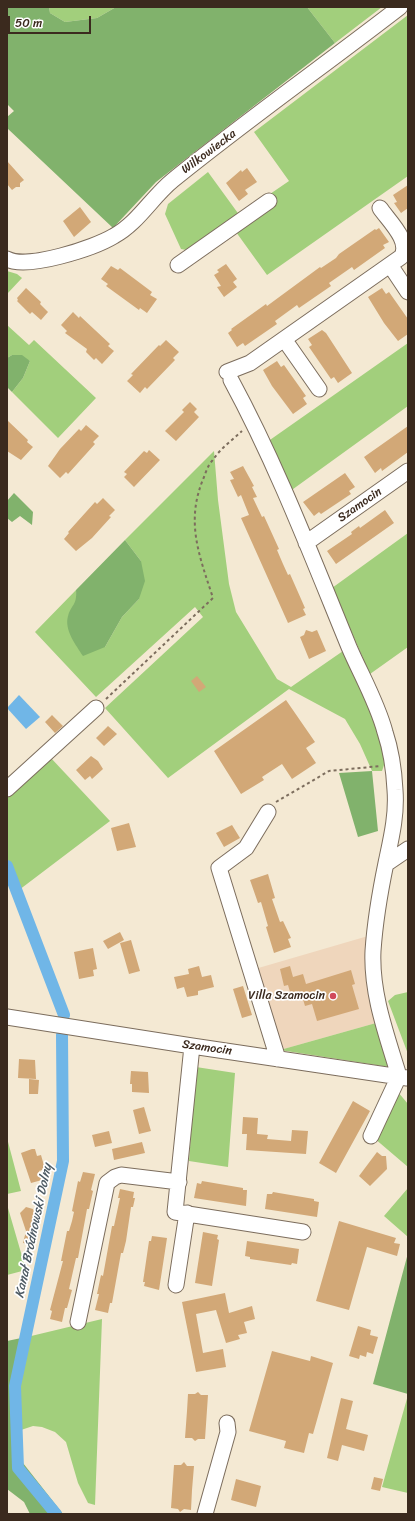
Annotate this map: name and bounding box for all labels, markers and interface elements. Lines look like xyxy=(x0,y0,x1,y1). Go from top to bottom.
scale bar xyxy=(10,8,93,34)
text: 50 m xyxy=(15,12,42,34)
street label: Wilkowiecka xyxy=(179,127,239,177)
street label: Szamocin xyxy=(335,485,385,525)
place label: Villa Szamocin xyxy=(248,989,325,1003)
marker: Villa Szamocin xyxy=(328,991,338,1001)
street label: Szamocin xyxy=(181,1037,233,1059)
water label: Kanał Bródnowski Dolny xyxy=(12,1162,56,1300)

